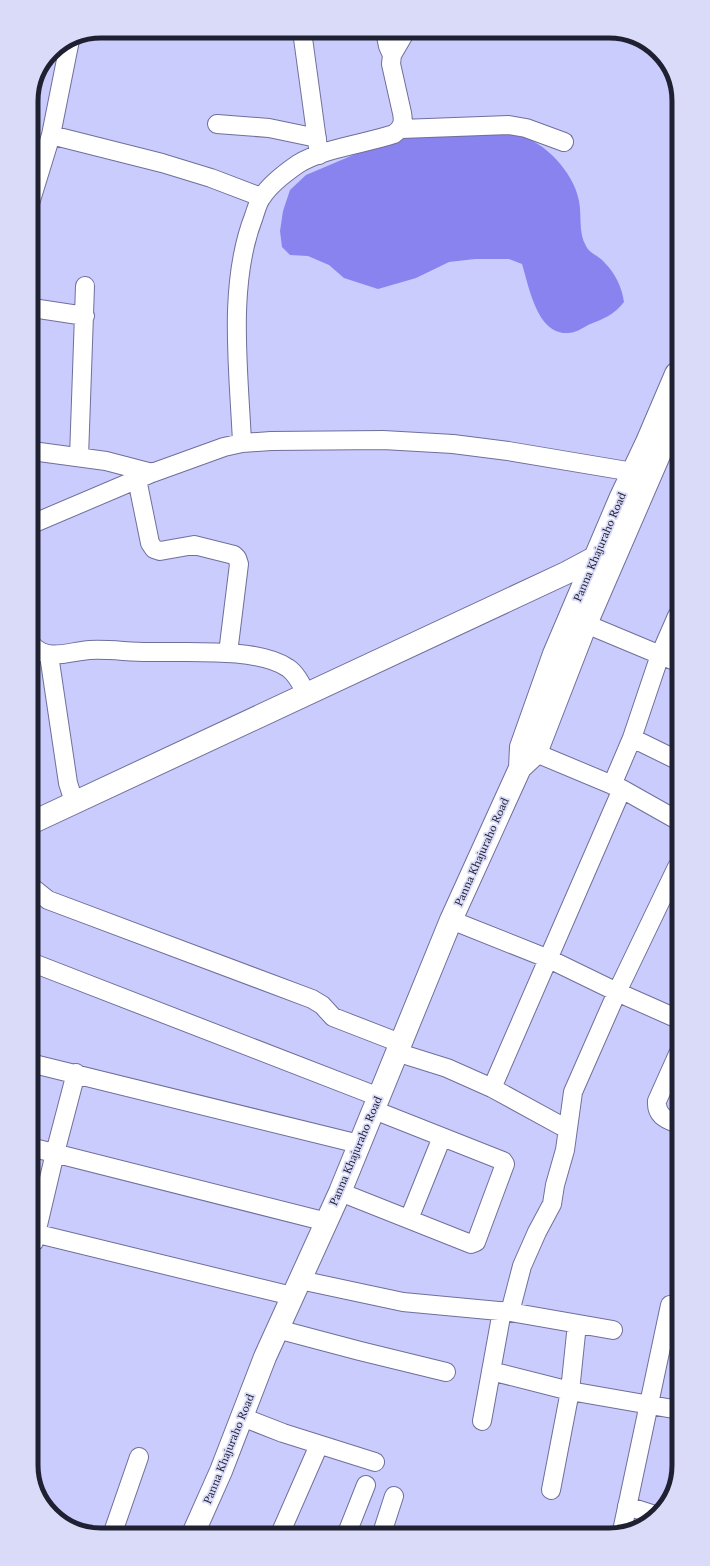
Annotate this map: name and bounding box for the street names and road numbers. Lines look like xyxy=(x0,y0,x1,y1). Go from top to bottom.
street label: Panna Khajuraho Road xyxy=(571,490,629,604)
street label: Panna Khajuraho Road xyxy=(452,795,512,908)
street label: Panna Khajuraho Road xyxy=(327,1094,385,1208)
street label: Panna Khajuraho Road xyxy=(201,1392,257,1506)

